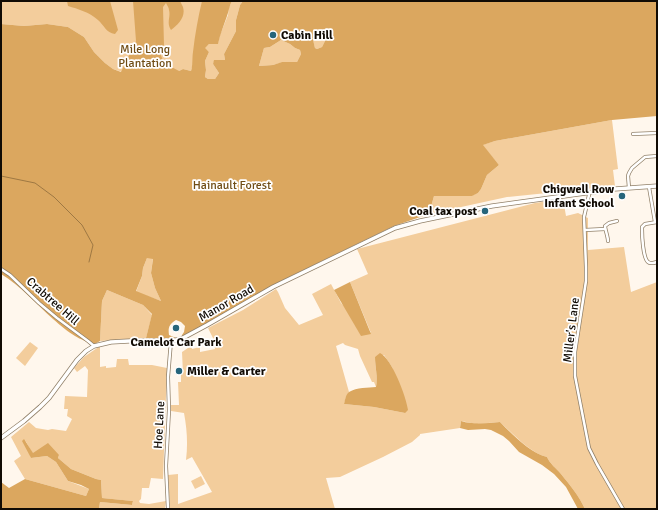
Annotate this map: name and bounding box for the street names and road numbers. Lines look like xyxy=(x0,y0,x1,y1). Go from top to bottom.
street label: Crabtree Hill xyxy=(23,274,83,329)
street label: Manor Road xyxy=(196,282,257,325)
street label: Miller's Lane xyxy=(560,297,583,363)
street label: Hoe Lane xyxy=(151,401,168,449)

